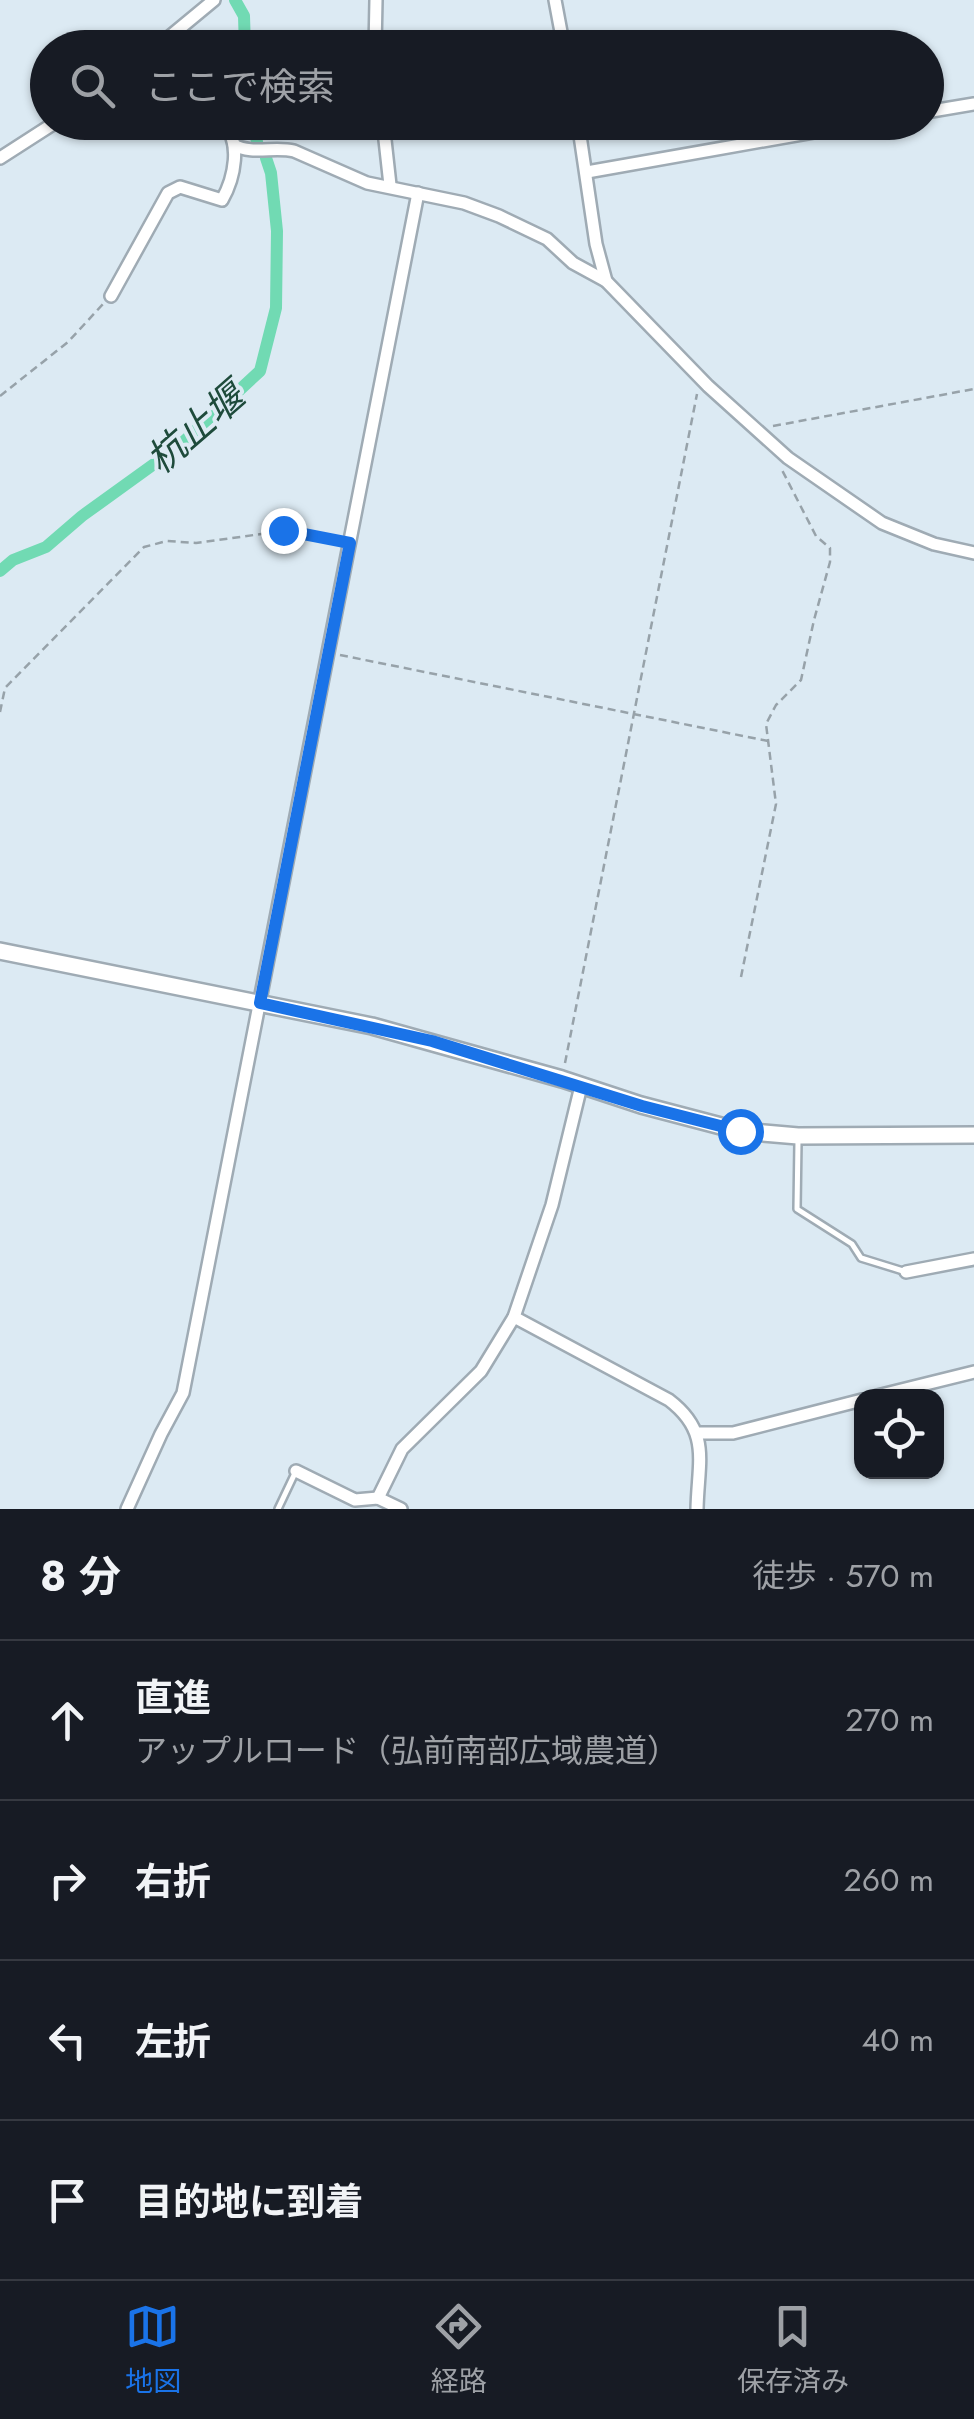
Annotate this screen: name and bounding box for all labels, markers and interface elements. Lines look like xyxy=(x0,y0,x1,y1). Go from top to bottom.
search box xyxy=(30,30,944,140)
icon: search xyxy=(65,58,120,113)
text: ここで検索 xyxy=(145,59,335,114)
water label: 杭止堰 xyxy=(134,366,261,486)
route end xyxy=(261,508,307,554)
route start xyxy=(718,1109,764,1155)
map controls xyxy=(854,1389,944,1479)
button: locate xyxy=(854,1389,944,1479)
text: 8 分 xyxy=(40,1546,121,1607)
text: 徒歩 · 570 m xyxy=(753,1553,934,1599)
text: 直進 xyxy=(135,1670,211,1725)
icon: ahead xyxy=(40,1693,95,1748)
text: 270 m xyxy=(845,1697,934,1743)
text: アップルロード（弘前南部広域農道） xyxy=(135,1728,679,1774)
icon: right xyxy=(40,1853,95,1908)
text: 右折 xyxy=(135,1854,211,1909)
text: 260 m xyxy=(844,1857,934,1903)
icon: left xyxy=(40,2013,95,2068)
text: 左折 xyxy=(135,2014,211,2069)
text: 40 m xyxy=(862,2017,934,2063)
icon: arrive xyxy=(40,2173,95,2228)
text: 目的地に到着 xyxy=(135,2174,363,2229)
tab: 地図 xyxy=(125,2299,181,2402)
tab: 経路 xyxy=(431,2299,487,2402)
tab: 保存済み xyxy=(737,2299,849,2402)

